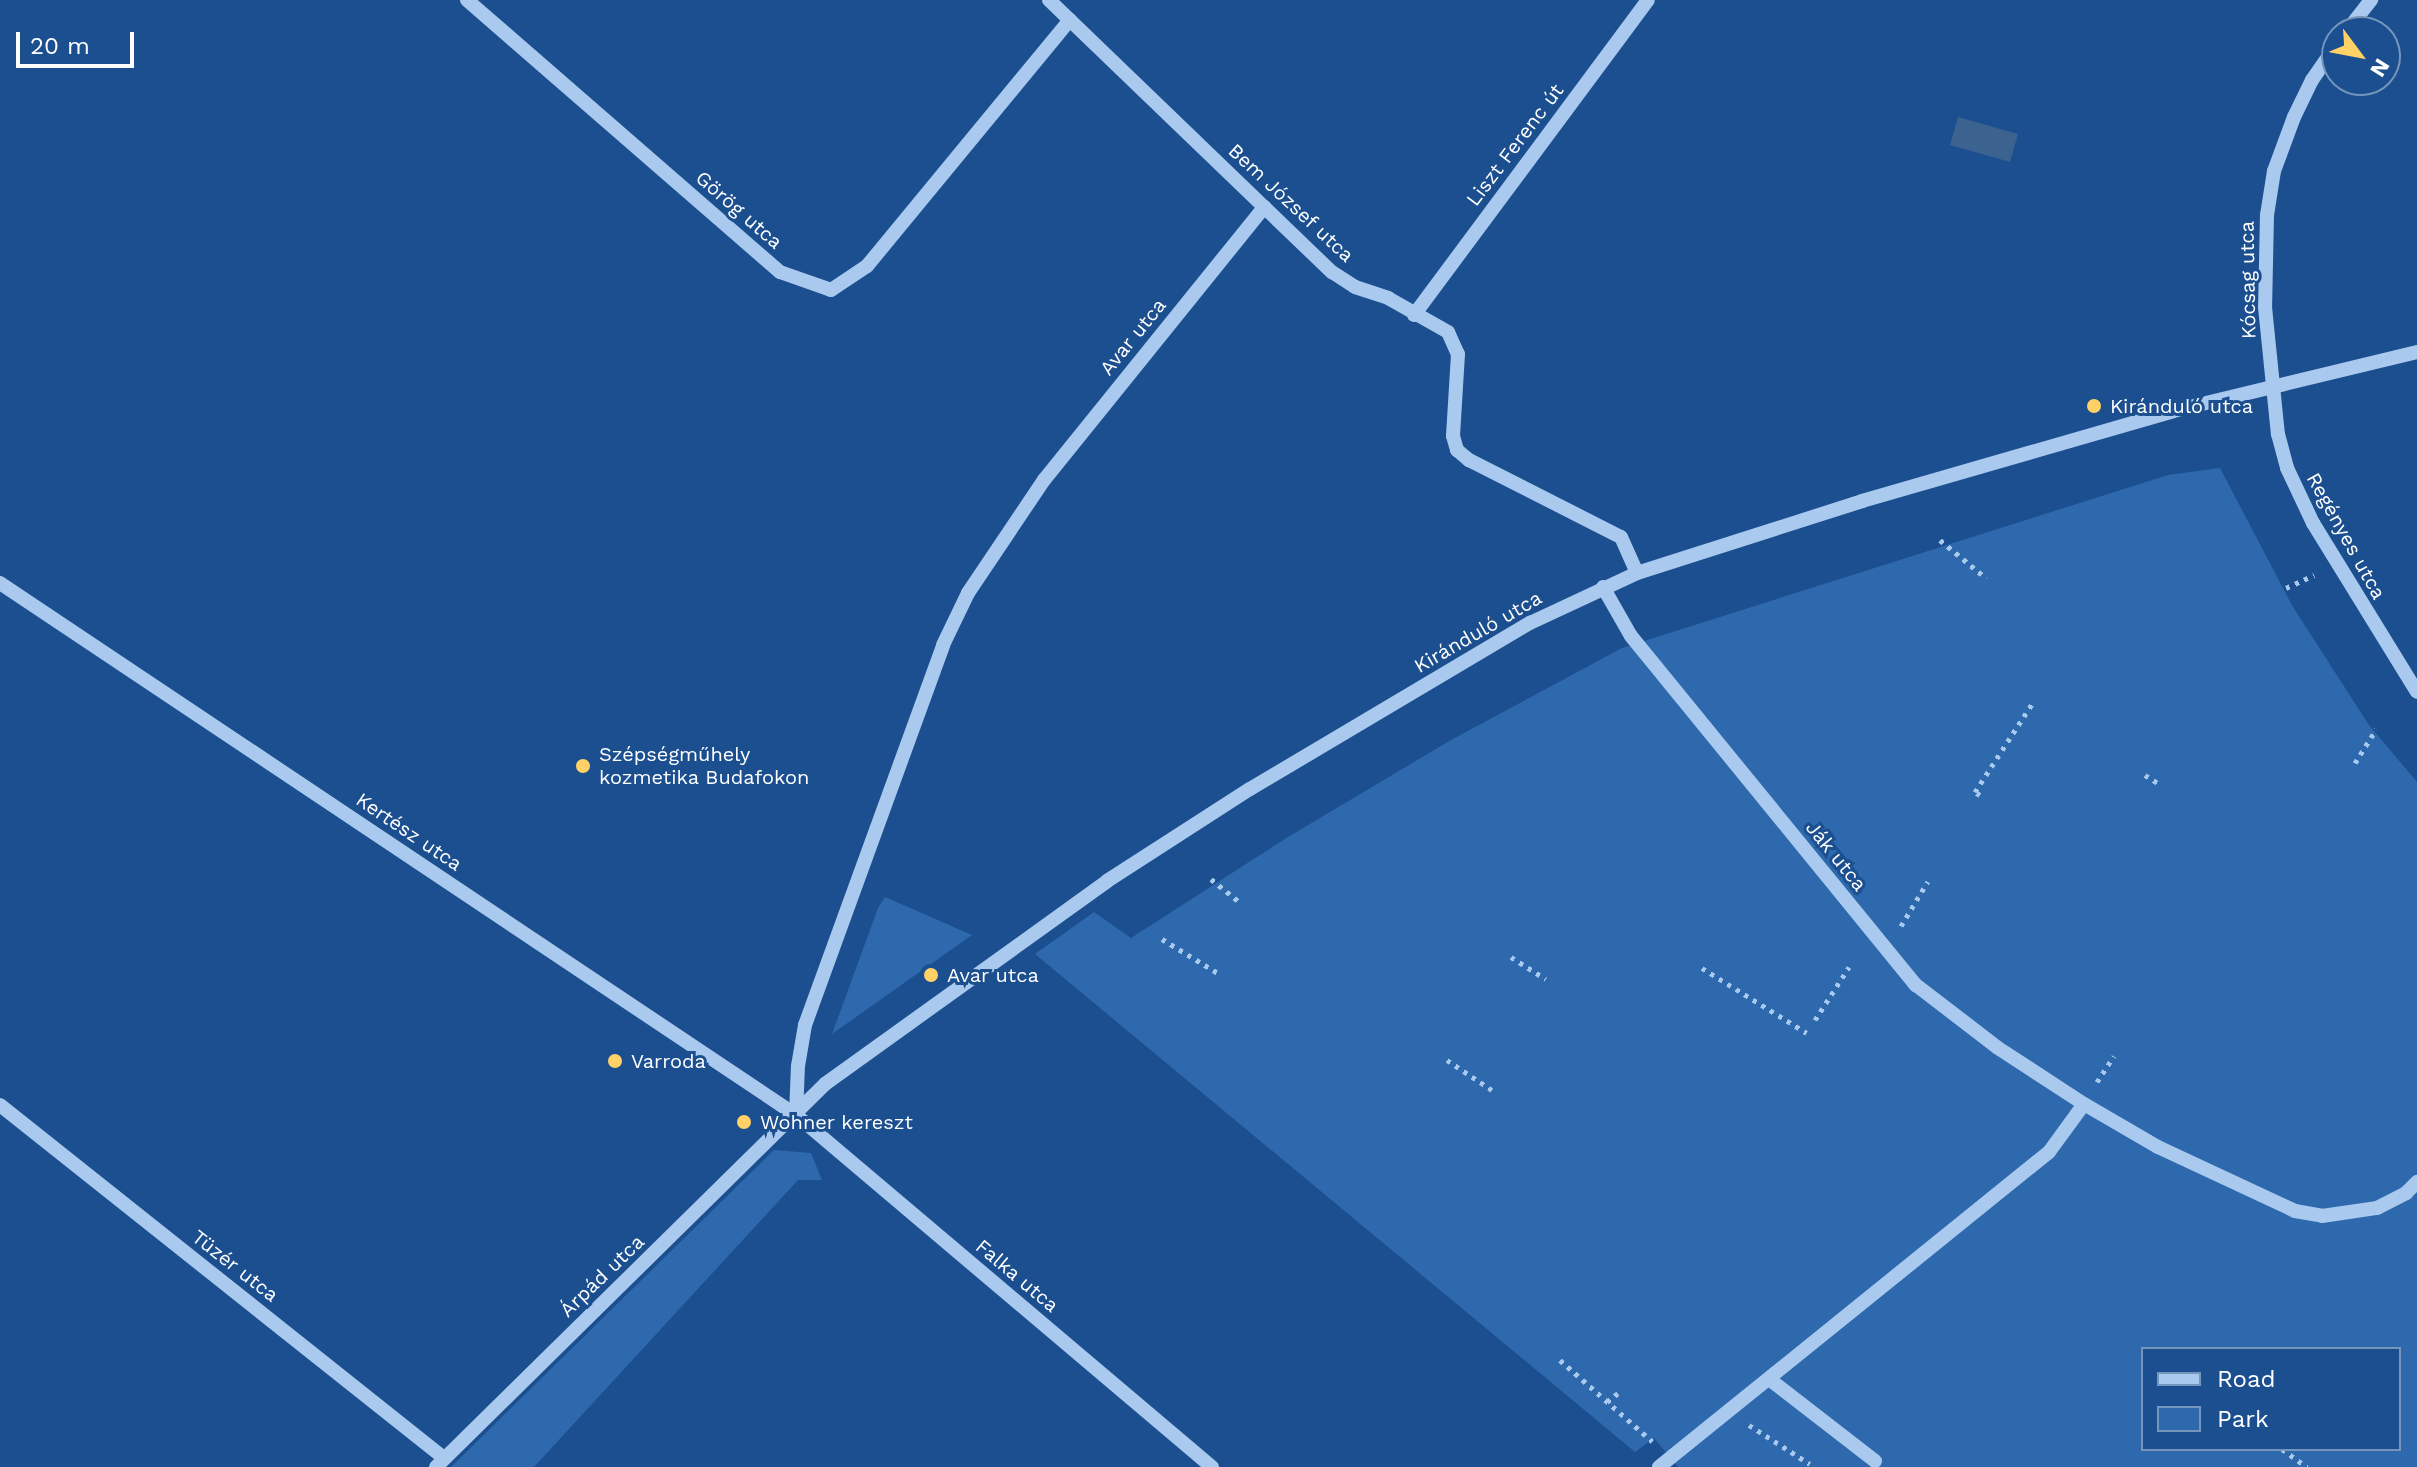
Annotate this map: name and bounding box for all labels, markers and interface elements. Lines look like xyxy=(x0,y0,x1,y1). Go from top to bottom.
scale bar xyxy=(20,16,138,66)
north arrow xyxy=(2321,16,2401,96)
text: 20 m xyxy=(30,32,90,60)
text: N xyxy=(2365,54,2395,81)
street label: Liszt Ferenc út xyxy=(1461,79,1569,211)
street label: Bem József utca xyxy=(1223,138,1359,268)
street label: Görög utca xyxy=(691,166,787,254)
street label: Kócsag utca xyxy=(2235,221,2261,339)
street label: Avar utca xyxy=(1095,294,1171,380)
place label: Kiránduló utca xyxy=(2110,394,2253,418)
marker: Kiránduló utca xyxy=(2085,397,2103,415)
street label: Regényes utca xyxy=(2301,468,2391,604)
street label: Kiránduló utca xyxy=(1410,586,1546,678)
place label: Szépségműhely kozmetika Budafokon xyxy=(599,742,810,789)
marker: Szépségműhely kozmetika Budafokon xyxy=(574,757,592,775)
street label: Kertész utca xyxy=(351,788,467,876)
street label: Ják utca xyxy=(1800,816,1872,896)
place label: Avar utca xyxy=(947,963,1039,987)
marker: Avar utca xyxy=(922,966,940,984)
place label: Varroda xyxy=(631,1049,706,1073)
marker: Varroda xyxy=(606,1052,624,1070)
place label: Wohner kereszt xyxy=(760,1110,913,1134)
marker: Wohner kereszt xyxy=(735,1113,753,1131)
street label: Tüzér utca xyxy=(187,1225,283,1307)
street label: Árpád utca xyxy=(555,1230,649,1322)
street label: Falka utca xyxy=(971,1234,1063,1318)
legend xyxy=(2141,1347,2401,1451)
text: Road xyxy=(2217,1365,2276,1393)
text: Park xyxy=(2217,1405,2269,1433)

